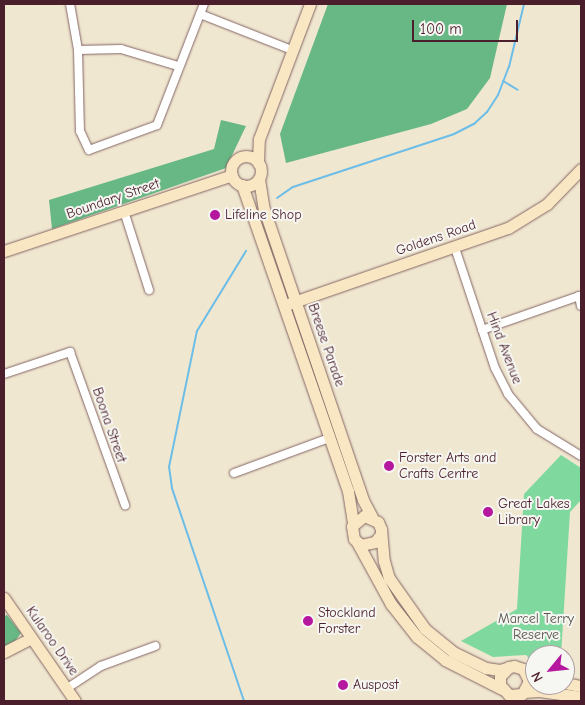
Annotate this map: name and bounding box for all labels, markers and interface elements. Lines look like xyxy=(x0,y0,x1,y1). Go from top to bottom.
scale bar xyxy=(415,10,521,42)
text: 100 m xyxy=(420,20,462,38)
street label: Boundary Street xyxy=(64,175,162,223)
place label: Lifeline Shop xyxy=(225,207,302,223)
marker: Lifeline Shop xyxy=(209,209,221,221)
street label: Goldens Road xyxy=(394,216,478,260)
street label: Breese Parade xyxy=(304,301,348,389)
street label: Hind Avenue xyxy=(483,310,525,386)
street label: Boona Street xyxy=(88,385,130,465)
place label: Forster Arts and Crafts Centre xyxy=(399,450,496,482)
marker: Forster Arts and Crafts Centre xyxy=(383,460,395,472)
place label: Great Lakes Library xyxy=(498,496,570,528)
marker: Great Lakes Library xyxy=(482,506,494,518)
street label: Kularoo Drive xyxy=(22,603,82,679)
place label: Stockland Forster xyxy=(318,605,376,638)
park label: Marcel Terry Reserve xyxy=(498,611,574,644)
marker: Stockland Forster xyxy=(302,615,314,627)
north arrow xyxy=(525,645,575,695)
text: N xyxy=(528,669,547,685)
place label: Auspost xyxy=(353,677,399,693)
marker: Auspost xyxy=(337,679,349,691)

